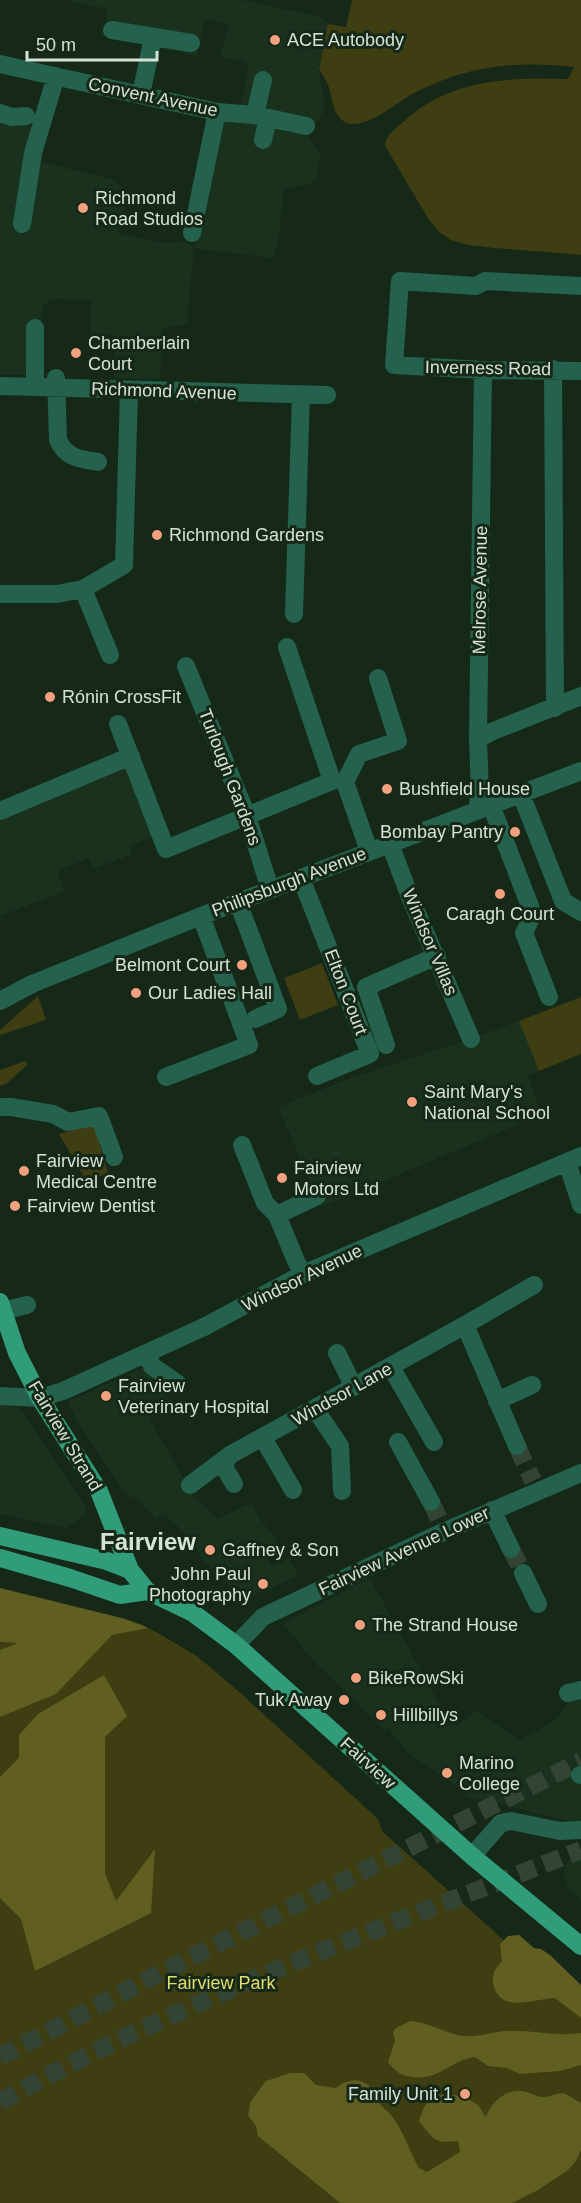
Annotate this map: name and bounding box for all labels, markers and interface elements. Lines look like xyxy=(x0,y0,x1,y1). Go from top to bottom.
scale bar xyxy=(27,24,158,62)
place label: ACE Autobody xyxy=(287,30,404,50)
marker: ACE Autobody xyxy=(268,33,282,47)
text: 50 m xyxy=(36,35,76,55)
street label: Convent Avenue xyxy=(86,74,220,120)
place label: Richmond Road Studios xyxy=(95,188,203,229)
marker: Richmond Road Studios xyxy=(76,201,90,215)
place label: Chamberlain Court xyxy=(88,333,190,374)
marker: Chamberlain Court xyxy=(69,346,83,360)
street label: Inverness Road xyxy=(425,357,551,379)
street label: Richmond Avenue xyxy=(91,378,237,404)
place label: Richmond Gardens xyxy=(169,525,324,545)
street label: Melrose Avenue xyxy=(469,525,491,655)
marker: Richmond Gardens xyxy=(150,528,164,542)
place label: Rónin CrossFit xyxy=(62,687,181,707)
marker: Rónin CrossFit xyxy=(43,690,57,704)
street label: Turlough Gardens xyxy=(195,706,265,848)
place label: Bushfield House xyxy=(399,779,530,799)
marker: Bushfield House xyxy=(380,782,394,796)
place label: Bombay Pantry xyxy=(380,822,503,842)
marker: Bombay Pantry xyxy=(508,825,522,839)
street label: Philipsburgh Avenue xyxy=(209,843,369,921)
street label: Windsor Villas xyxy=(399,886,461,998)
marker: Caragh Court xyxy=(493,887,507,901)
place label: Caragh Court xyxy=(446,904,554,924)
street label: Elton Court xyxy=(321,946,371,1038)
place label: Belmont Court xyxy=(115,955,230,975)
marker: Belmont Court xyxy=(235,958,249,972)
place label: Our Ladies Hall xyxy=(148,983,272,1003)
marker: Our Ladies Hall xyxy=(129,986,143,1000)
place label: Saint Mary's National School xyxy=(424,1082,550,1123)
marker: Saint Mary's National School xyxy=(405,1095,419,1109)
place label: Fairview Medical Centre xyxy=(36,1151,157,1192)
place label: Fairview Motors Ltd xyxy=(294,1158,379,1199)
marker: Fairview Medical Centre xyxy=(17,1164,31,1178)
marker: Fairview Motors Ltd xyxy=(275,1171,289,1185)
place label: Fairview Dentist xyxy=(27,1196,155,1216)
marker: Fairview Dentist xyxy=(8,1199,22,1213)
street label: Windsor Avenue xyxy=(239,1240,365,1316)
street label: Windsor Lane xyxy=(289,1358,395,1430)
place label: Fairview Veterinary Hospital xyxy=(118,1376,269,1417)
street label: Fairview Strand xyxy=(24,1377,106,1495)
marker: Fairview Veterinary Hospital xyxy=(99,1389,113,1403)
street label: Fairview Avenue Lower xyxy=(316,1503,492,1599)
district label: Fairview xyxy=(100,1528,196,1555)
place label: Gaffney & Son xyxy=(222,1540,339,1560)
marker: Gaffney & Son xyxy=(203,1543,217,1557)
place label: John Paul Photography xyxy=(149,1564,251,1605)
marker: John Paul Photography xyxy=(256,1577,270,1591)
place label: The Strand House xyxy=(372,1615,518,1635)
marker: The Strand House xyxy=(353,1618,367,1632)
place label: BikeRowSki xyxy=(368,1668,464,1688)
marker: BikeRowSki xyxy=(349,1671,363,1685)
place label: Tuk Away xyxy=(255,1690,332,1710)
marker: Tuk Away xyxy=(337,1693,351,1707)
place label: Hillbillys xyxy=(393,1705,458,1725)
marker: Hillbillys xyxy=(374,1708,388,1722)
street label: Fairview xyxy=(336,1733,400,1794)
place label: Marino College xyxy=(459,1753,520,1794)
marker: Marino College xyxy=(440,1766,454,1780)
park label: Fairview Park xyxy=(166,1973,277,1993)
place label: Family Unit 1 xyxy=(348,2084,453,2104)
marker: Family Unit 1 xyxy=(458,2087,472,2101)

